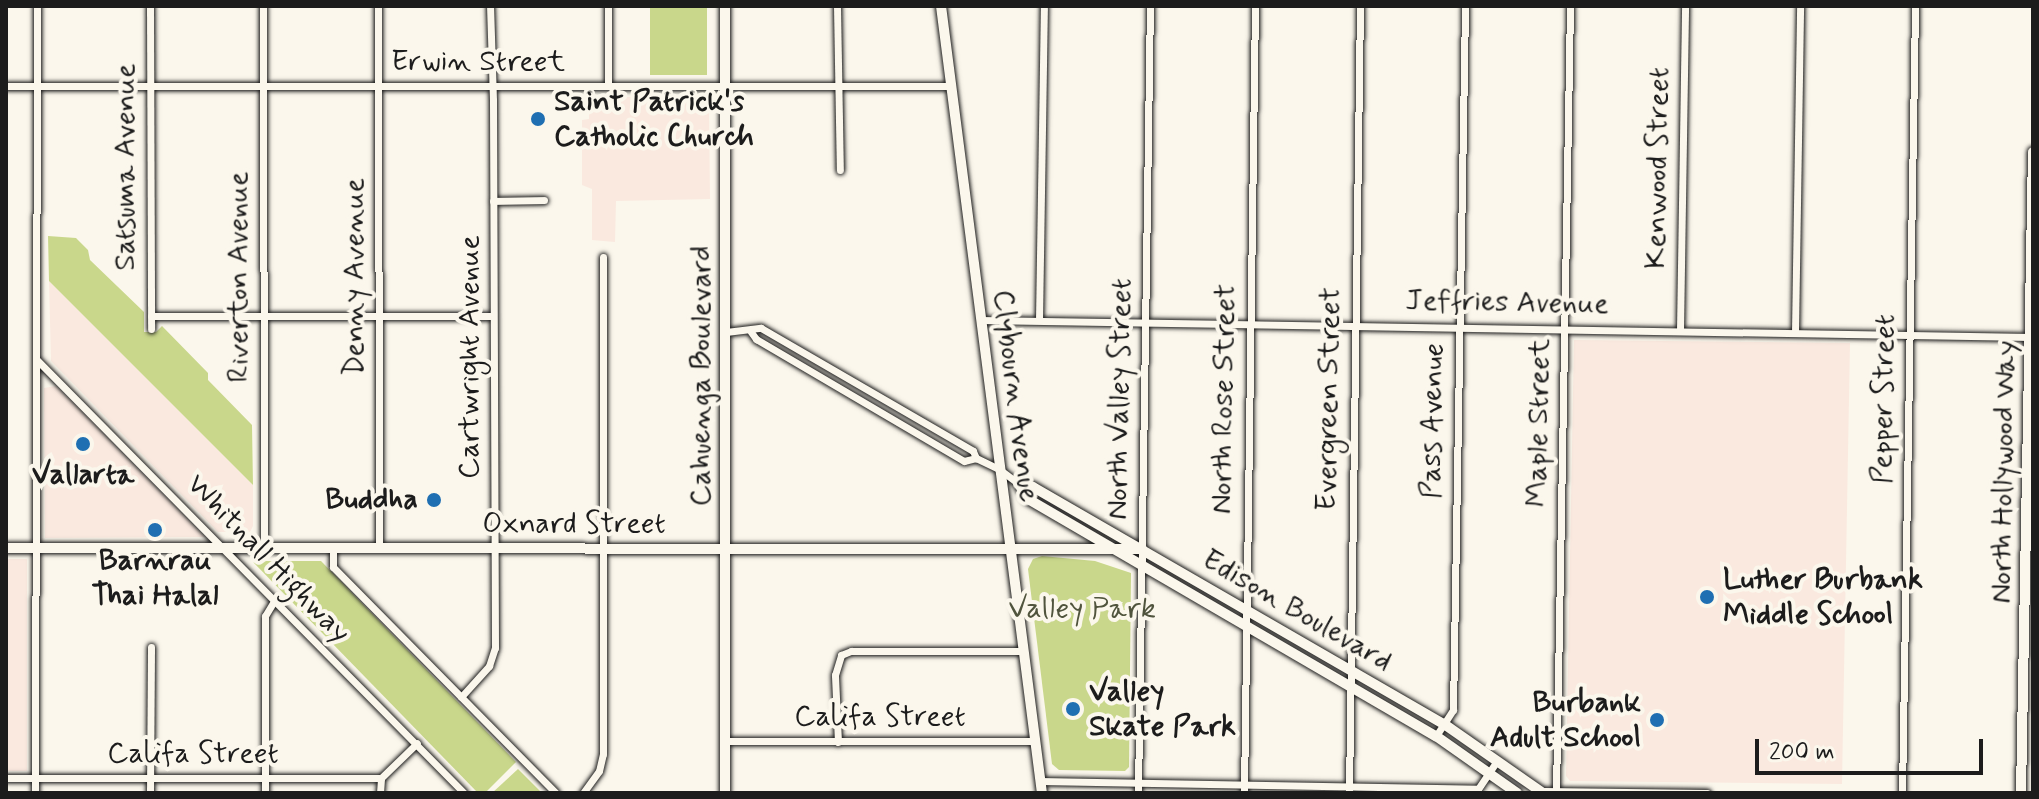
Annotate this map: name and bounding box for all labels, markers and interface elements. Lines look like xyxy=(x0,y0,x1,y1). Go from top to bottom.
street label: Erwin Street xyxy=(391,44,565,80)
street label: Satsuma Avenue xyxy=(108,63,144,271)
street label: Kenwood Street xyxy=(1638,64,1678,272)
place label: Saint Patrick's Catholic Church xyxy=(554,84,762,154)
marker: Saint Patrick's Catholic Church xyxy=(529,110,547,128)
street label: Riverton Avenue xyxy=(221,170,257,384)
street label: Denny Avenue xyxy=(337,182,373,372)
street label: Cartwright Avenue xyxy=(452,234,488,480)
street label: Cahuenga Boulevard xyxy=(684,248,720,504)
street label: North Valley Street xyxy=(1100,275,1140,523)
street label: Jeffries Avenue xyxy=(1404,283,1610,323)
street label: North Rose Street xyxy=(1204,284,1244,514)
street label: Clybourn Avenue xyxy=(984,285,1046,507)
street label: Evergreen Street xyxy=(1309,287,1349,511)
street label: Pepper Street xyxy=(1864,311,1904,487)
street label: Maple Street xyxy=(1520,338,1558,508)
street label: North Hollywood Way xyxy=(1984,340,2024,604)
street label: Pass Avenue xyxy=(1414,341,1452,501)
marker: Vallarta xyxy=(74,435,92,453)
place label: Vallarta xyxy=(32,457,134,493)
street label: Whitnall Highway xyxy=(178,467,358,651)
place label: Buddha xyxy=(325,482,418,518)
marker: Buddha xyxy=(425,491,443,509)
street label: Oxnard Street xyxy=(480,506,668,542)
marker: Barnrau Thai Halal xyxy=(146,521,164,539)
street label: Edison Boulevard xyxy=(1195,542,1399,680)
place label: Barnrau Thai Halal xyxy=(93,543,217,614)
place label: Luther Burbank Middle School xyxy=(1723,562,1923,632)
marker: Luther Burbank Middle School xyxy=(1698,588,1716,606)
park label: Valley Park xyxy=(1010,591,1154,627)
place label: Valley Skate Park xyxy=(1089,674,1232,744)
place label: Burbank Adult School xyxy=(1490,685,1641,756)
street label: Califa Street xyxy=(792,699,968,735)
marker: Valley Skate Park xyxy=(1064,700,1082,718)
marker: Burbank Adult School xyxy=(1648,711,1666,729)
scale bar xyxy=(1759,723,1987,773)
street label: Califa Street xyxy=(105,736,281,772)
text: 200 m xyxy=(1769,737,1835,768)

